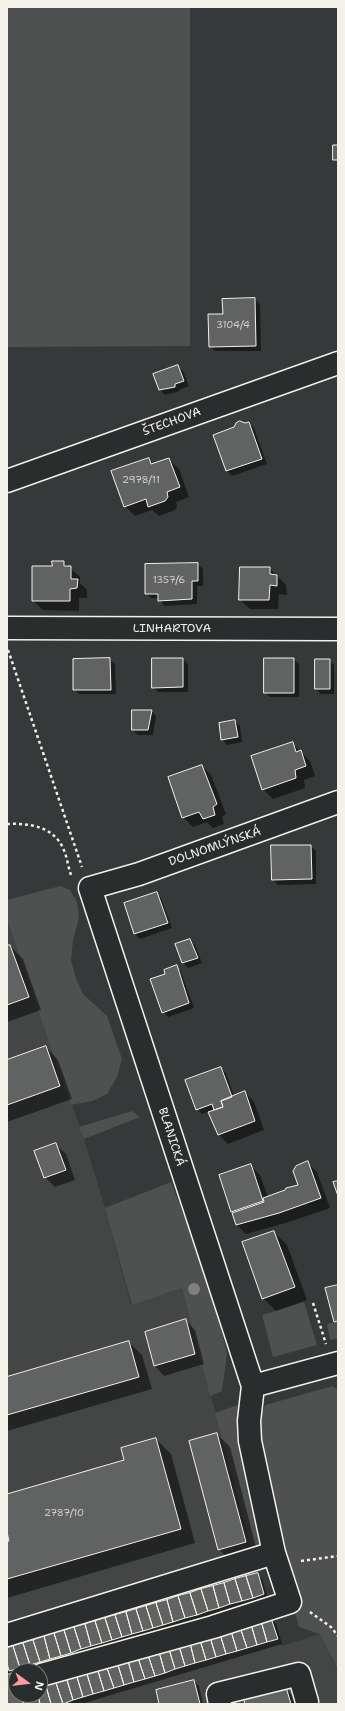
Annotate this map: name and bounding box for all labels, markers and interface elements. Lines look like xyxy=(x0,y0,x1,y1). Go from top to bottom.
house number: 3104/4 xyxy=(216,319,250,331)
street label: ŠTECHOVA xyxy=(141,405,203,439)
house number: 2978/11 xyxy=(122,474,160,486)
house number: 1357/6 xyxy=(153,574,185,586)
street label: LINHARTOVA xyxy=(133,622,211,636)
street label: DOLNOMLÝNSKÁ xyxy=(167,824,263,870)
street label: BLANICKÁ xyxy=(155,1106,187,1168)
house number: 2787/10 xyxy=(44,1507,84,1519)
north arrow xyxy=(8,1663,48,1703)
text: N xyxy=(31,1680,47,1692)

